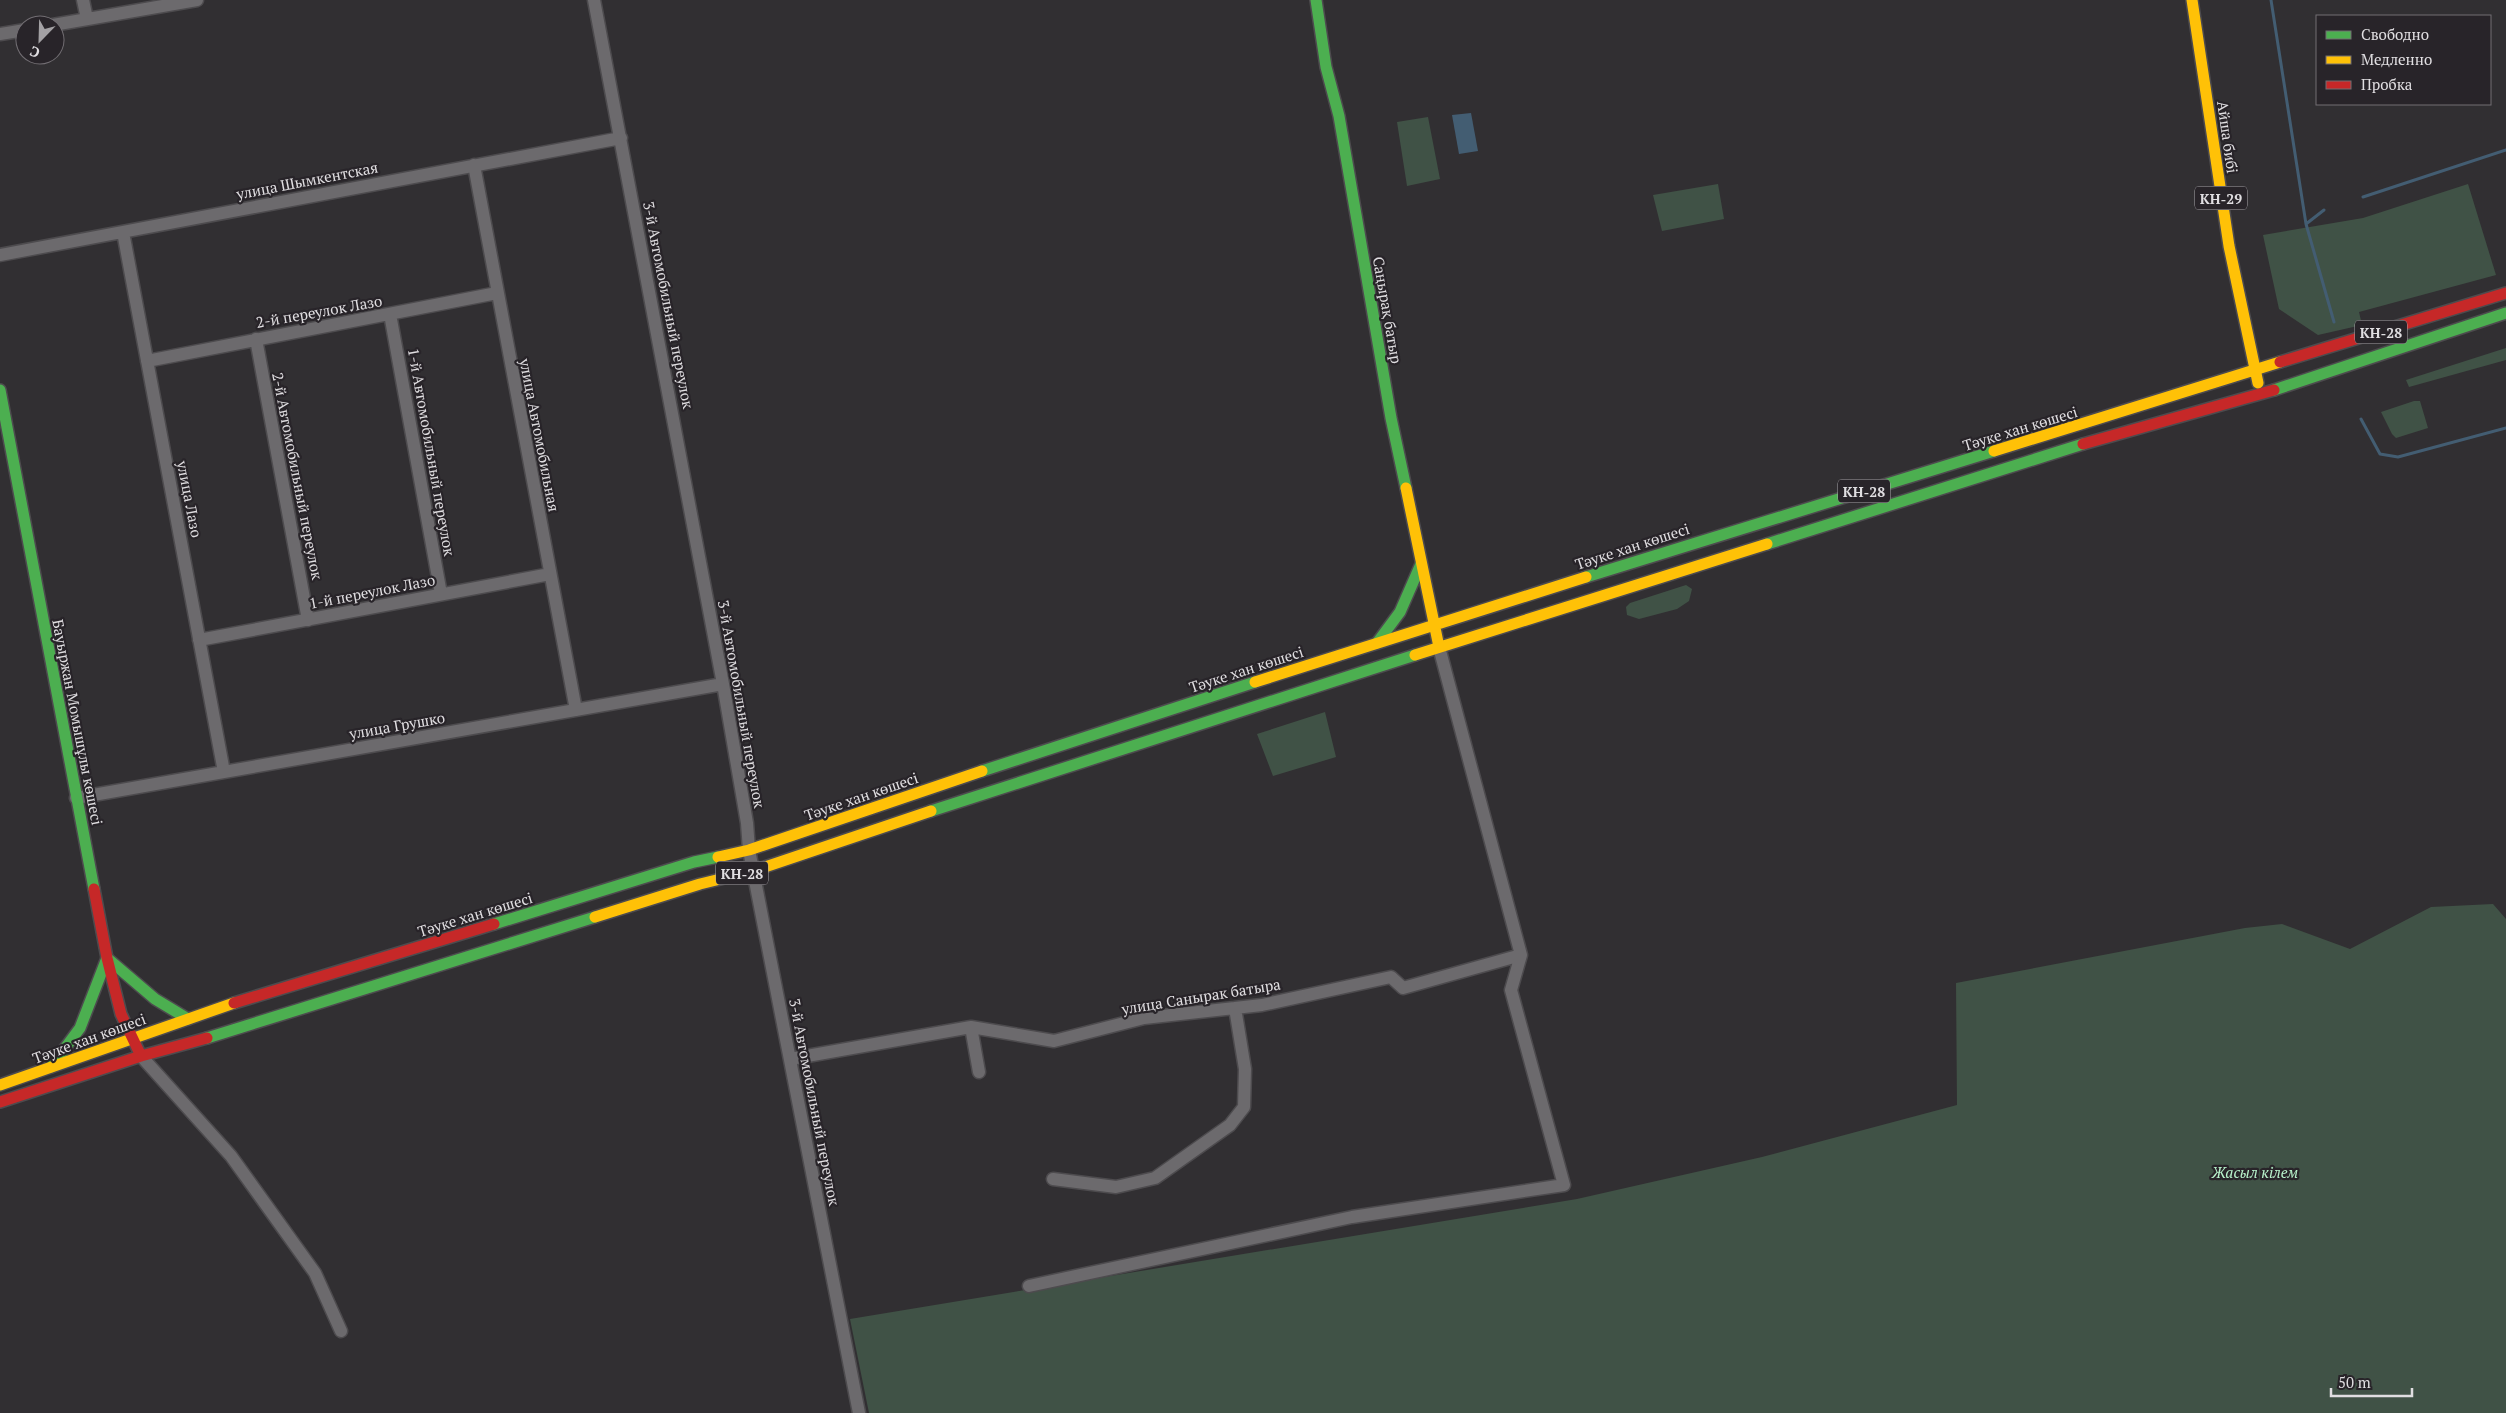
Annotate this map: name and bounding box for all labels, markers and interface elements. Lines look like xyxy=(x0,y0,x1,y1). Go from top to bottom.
north arrow xyxy=(15,15,65,65)
legend xyxy=(2316,15,2491,105)
text: Свободно xyxy=(2361,24,2429,44)
text: С xyxy=(27,42,43,63)
text: Медленно xyxy=(2361,49,2432,69)
text: Пробка xyxy=(2361,74,2413,94)
street label: Айша бибі xyxy=(2213,99,2243,175)
street label: улица Шымкентская xyxy=(234,156,380,204)
road number: КН-29 xyxy=(2195,187,2247,210)
street label: 3-й Автомобильный переулок xyxy=(639,200,699,411)
street label: Саңырақ батыр xyxy=(1369,255,1407,365)
street label: 2-й переулок Лазо xyxy=(254,290,384,332)
road number: КН-28 xyxy=(2355,321,2407,344)
street label: 1-й Автомобильный переулок xyxy=(404,347,460,558)
street label: улица Автомобильная xyxy=(515,356,565,513)
street label: 2-й Автомобильный переулок xyxy=(268,371,328,582)
street label: Тәуке хан көшесі xyxy=(1960,401,2080,455)
street label: улица Лазо xyxy=(173,458,207,539)
road number: КН-28 xyxy=(1838,480,1890,502)
street label: Тәуке хан көшесі xyxy=(1572,518,1692,574)
street label: 1-й переулок Лазо xyxy=(307,569,437,613)
street label: 3-й Автомобильный переулок xyxy=(714,599,770,810)
street label: Бауыржан Момышұлы көшесі xyxy=(48,617,108,827)
street label: Тәуке хан көшесі xyxy=(1186,641,1306,697)
street label: улица Грушко xyxy=(347,707,446,743)
street label: Тәуке хан көшесі xyxy=(801,767,921,825)
road number: КН-28 xyxy=(716,861,768,884)
street label: Тәуке хан көшесі xyxy=(415,887,535,941)
street label: улица Санырак батыра xyxy=(1119,973,1282,1019)
street label: 3-й Автомобильный переулок xyxy=(785,997,845,1208)
street label: Тәуке хан көшесі xyxy=(30,1008,148,1068)
park label: Жасыл кілем xyxy=(2211,1162,2298,1182)
scale bar xyxy=(2331,1366,2412,1398)
text: 50 m xyxy=(2338,1372,2371,1392)

